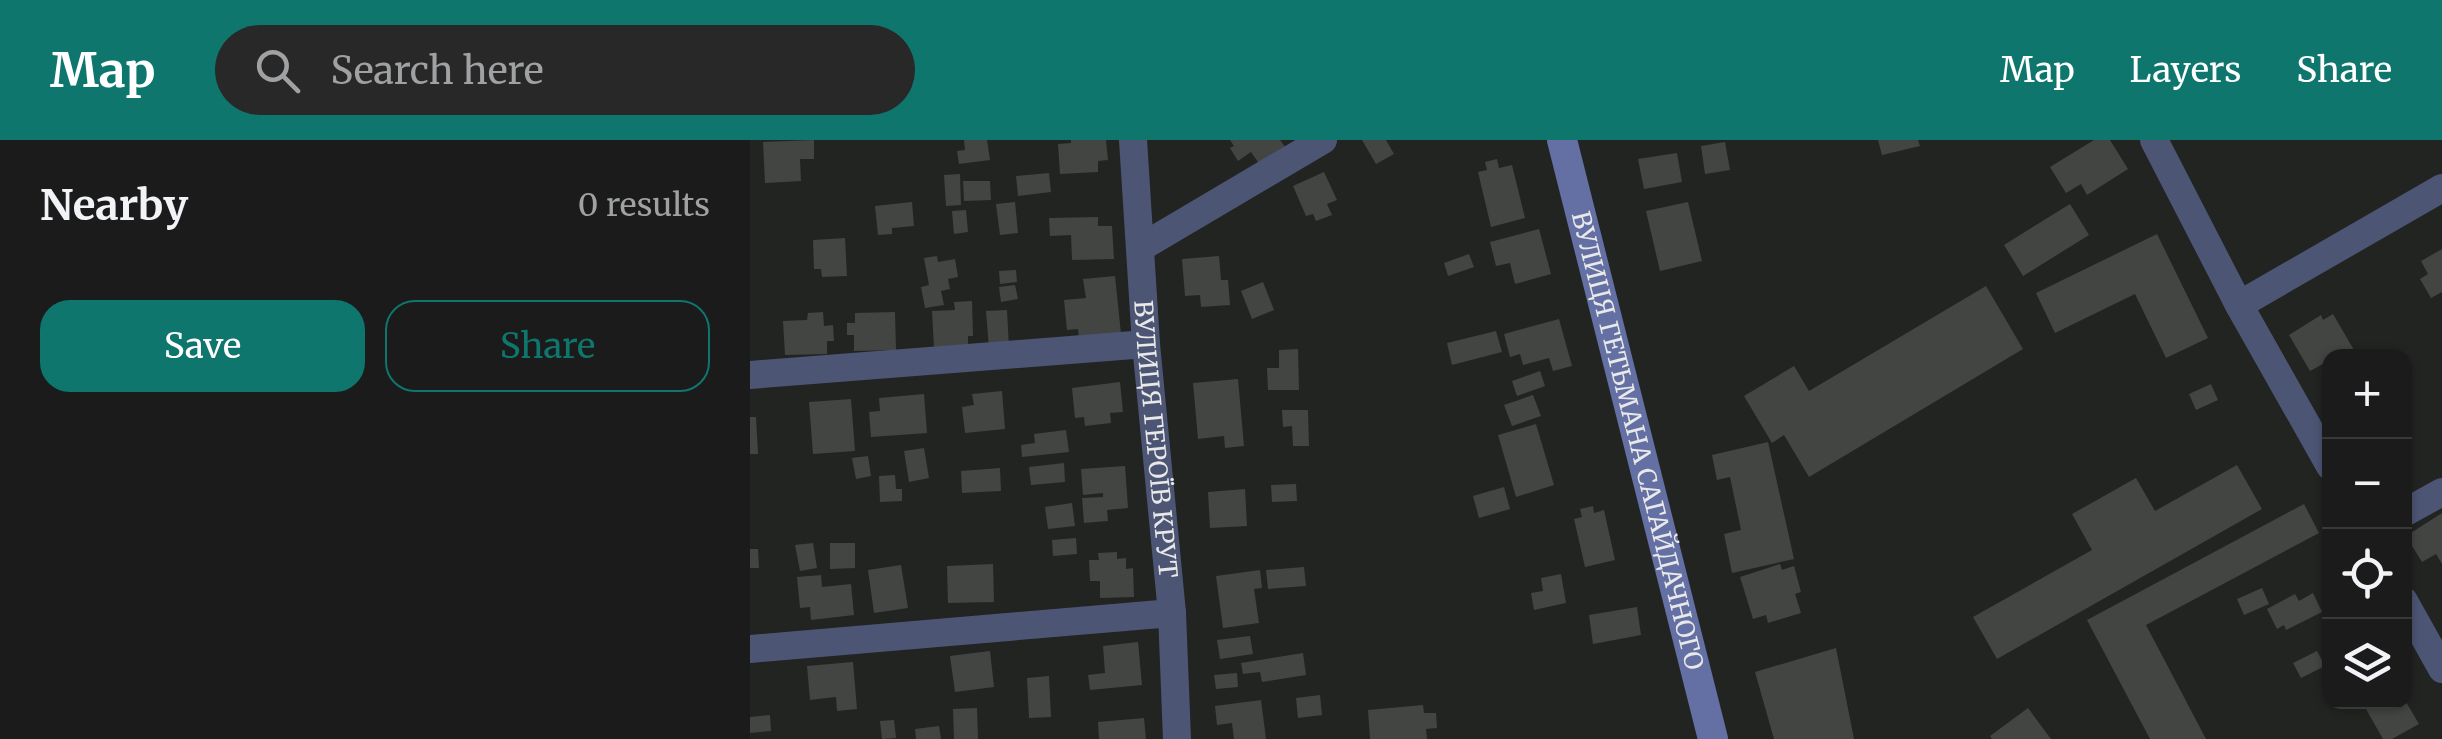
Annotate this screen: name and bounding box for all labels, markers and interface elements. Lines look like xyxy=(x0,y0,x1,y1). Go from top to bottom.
search box xyxy=(215,25,915,115)
text: Map xyxy=(50,40,155,100)
icon: search xyxy=(250,43,305,98)
text: Search here xyxy=(330,47,544,94)
text: Map xyxy=(2000,48,2075,92)
text: Layers xyxy=(2130,48,2241,92)
text: Share xyxy=(2296,48,2392,92)
text: Nearby xyxy=(40,179,188,231)
text: 0 results xyxy=(578,185,710,225)
street label: ВУЛИЦЯ ГЕТЬМАНА САГАЙДАЧНОГО xyxy=(1565,208,1711,673)
street label: ВУЛИЦЯ ГЕРОЇВ КРУТ xyxy=(1127,299,1185,579)
button: Save xyxy=(40,300,365,392)
button: Share xyxy=(385,300,710,392)
map controls xyxy=(2322,349,2412,709)
button: + xyxy=(2322,349,2412,439)
button: − xyxy=(2322,439,2412,529)
button: locate xyxy=(2322,529,2412,619)
button: layers xyxy=(2322,619,2412,709)

